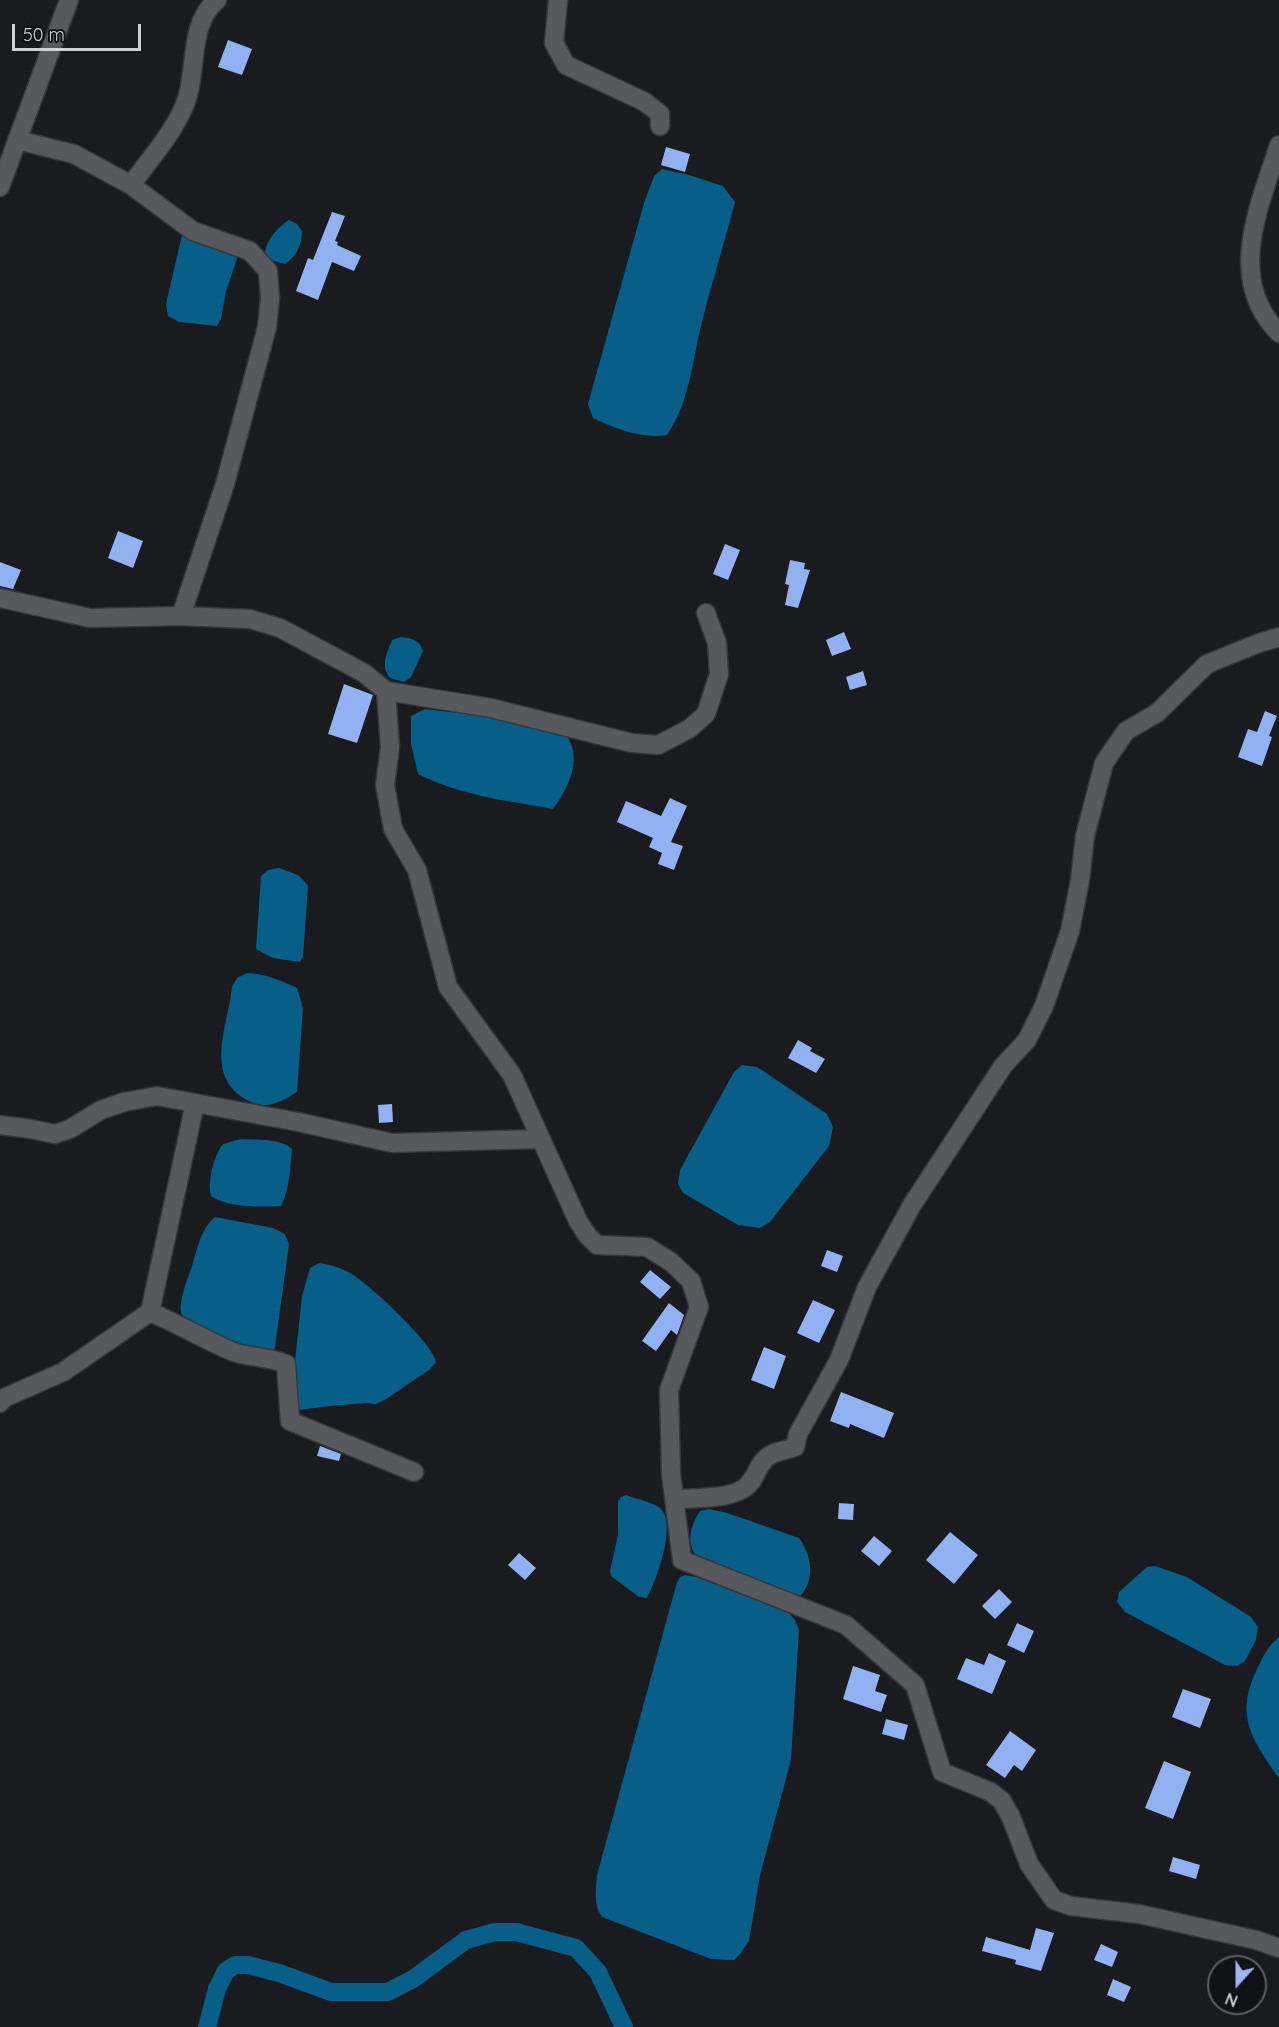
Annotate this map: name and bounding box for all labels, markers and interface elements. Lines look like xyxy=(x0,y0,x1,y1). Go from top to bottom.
scale bar xyxy=(15,12,144,50)
text: 50 m xyxy=(23,23,65,46)
north arrow xyxy=(1207,1955,1267,2015)
text: N xyxy=(1222,1988,1240,2011)

